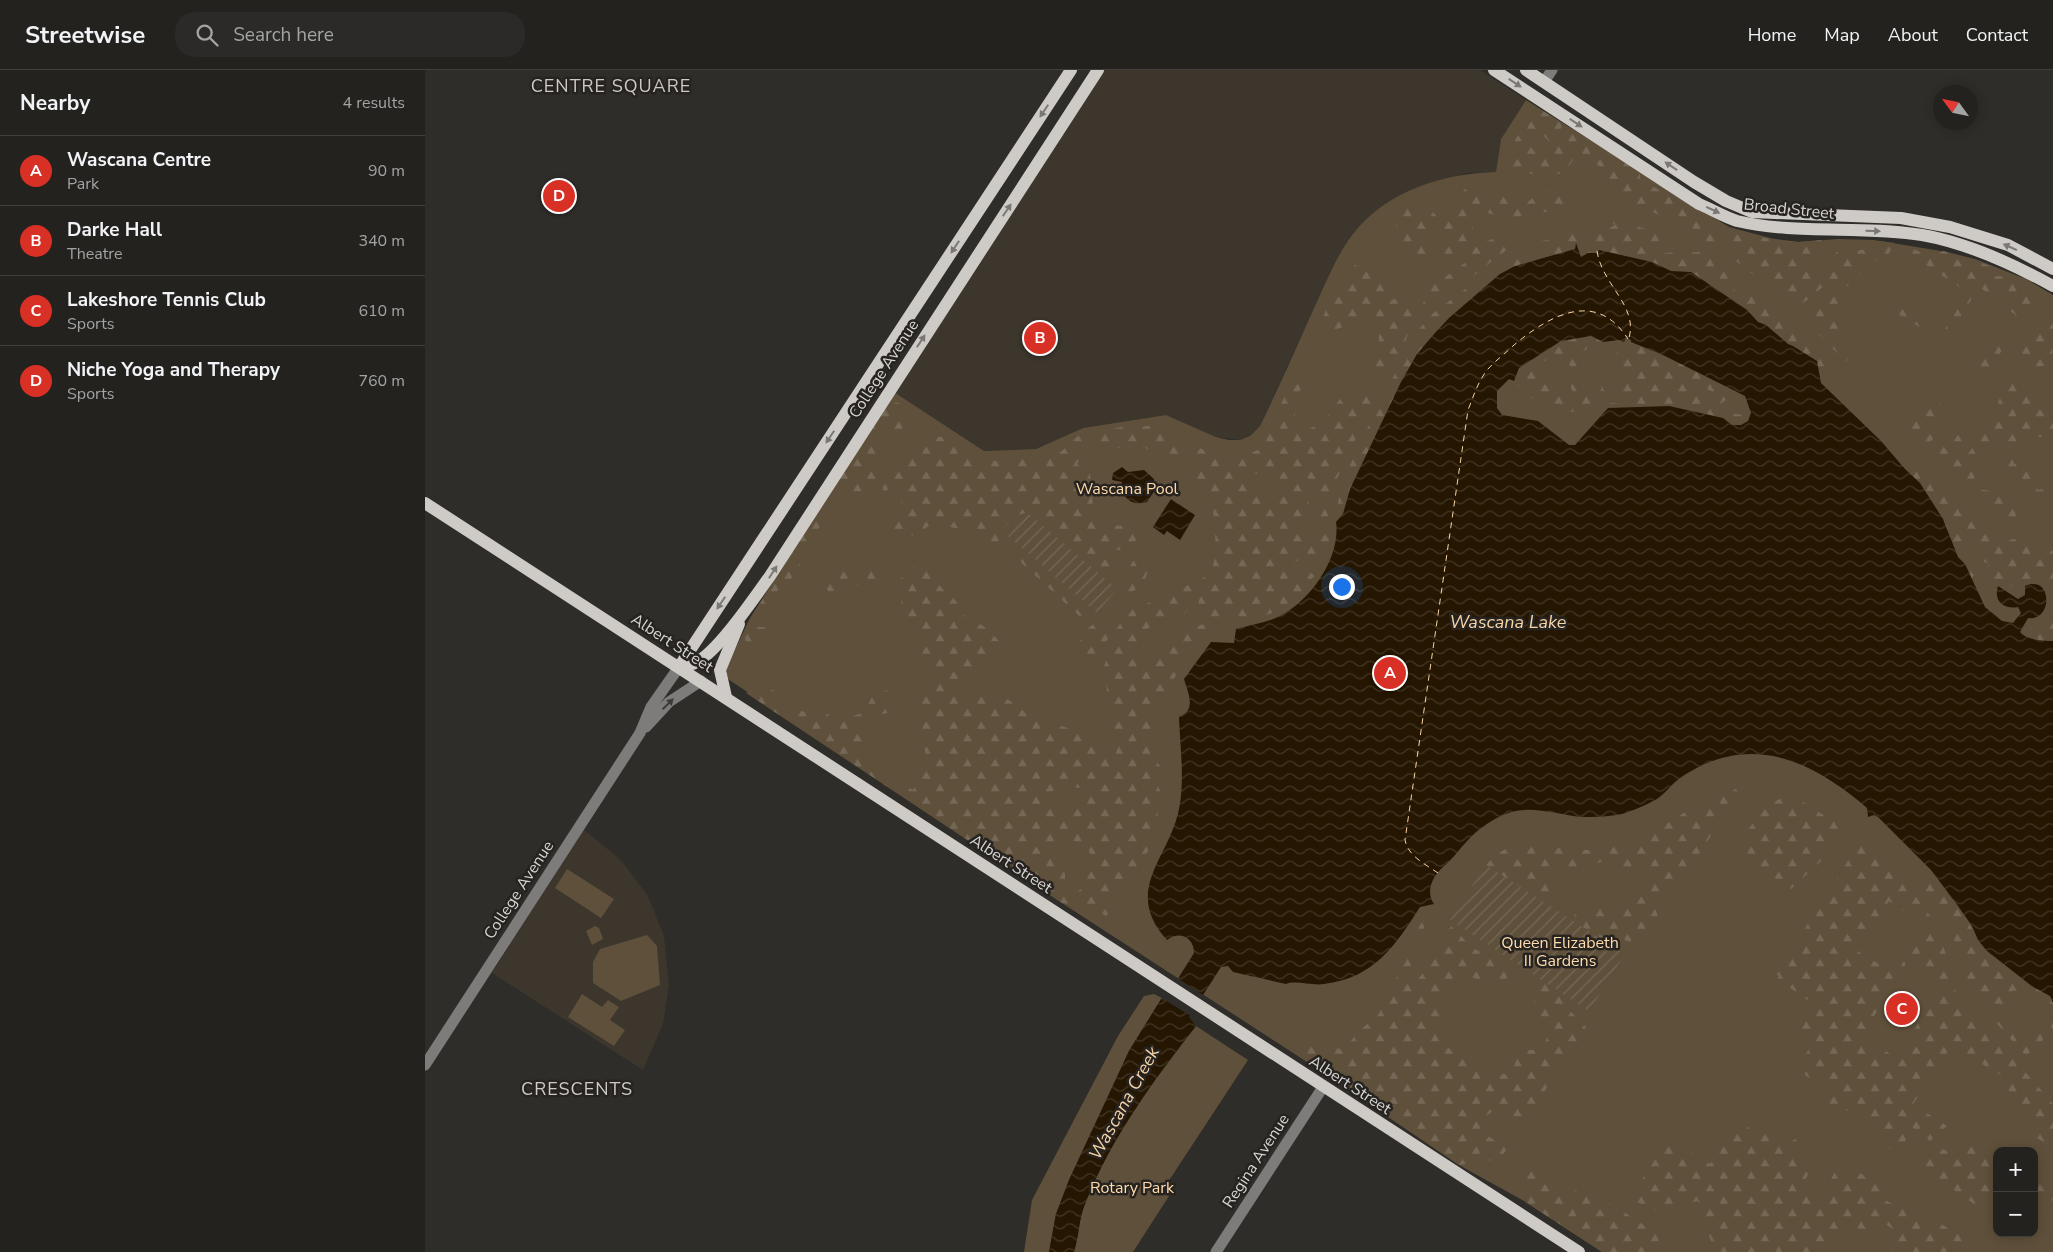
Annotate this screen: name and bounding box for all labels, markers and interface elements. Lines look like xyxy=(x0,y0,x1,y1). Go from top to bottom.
search box xyxy=(175,12,525,57)
text: Streetwise xyxy=(25,19,145,51)
icon: search xyxy=(193,21,221,49)
text: Search here xyxy=(233,22,334,48)
text: Home xyxy=(1748,23,1796,47)
text: Map xyxy=(1824,23,1860,47)
text: About xyxy=(1888,23,1938,47)
text: Contact xyxy=(1966,23,2028,47)
district label: CENTRE SQUARE xyxy=(531,74,691,98)
one-way arrow xyxy=(1508,79,1521,88)
north arrow xyxy=(1933,85,1978,130)
text: Nearby xyxy=(20,89,90,117)
text: 4 results xyxy=(343,92,405,114)
one-way arrow xyxy=(1039,104,1049,118)
one-way arrow xyxy=(1569,119,1583,128)
text: Wascana Centre xyxy=(67,147,211,173)
text: A xyxy=(30,160,42,182)
text: 90 m xyxy=(368,160,405,182)
one-way arrow xyxy=(1664,161,1678,171)
text: Park xyxy=(67,173,99,195)
pin: D xyxy=(543,177,575,215)
street label: Broad Street xyxy=(1743,193,1836,225)
one-way arrow xyxy=(1002,204,1012,217)
one-way arrow xyxy=(1706,207,1720,215)
text: Darke Hall xyxy=(67,217,162,243)
one-way arrow xyxy=(1865,228,1881,236)
text: B xyxy=(30,230,42,252)
text: 340 m xyxy=(358,230,405,252)
one-way arrow xyxy=(950,240,960,254)
one-way arrow xyxy=(2003,242,2017,250)
text: Theatre xyxy=(67,243,122,265)
text: Lakeshore Tennis Club xyxy=(67,287,266,313)
text: C xyxy=(31,300,41,322)
text: 610 m xyxy=(358,300,405,322)
text: Sports xyxy=(67,313,115,335)
street label: College Avenue xyxy=(844,315,924,423)
pin: B xyxy=(1024,319,1056,357)
one-way arrow xyxy=(917,334,926,348)
text: Niche Yoga and Therapy xyxy=(67,357,280,383)
text: D xyxy=(30,370,42,392)
text: 760 m xyxy=(358,370,405,392)
text: Sports xyxy=(67,383,115,405)
one-way arrow xyxy=(825,431,835,444)
park label: Wascana Pool xyxy=(1076,478,1179,500)
one-way arrow xyxy=(768,565,778,578)
your location xyxy=(1329,574,1355,600)
one-way arrow xyxy=(716,597,726,610)
street label: Albert Street xyxy=(627,608,718,678)
water label: Wascana Lake xyxy=(1450,610,1567,634)
pin: A xyxy=(1374,654,1406,692)
one-way arrow xyxy=(662,698,674,710)
street label: Albert Street xyxy=(966,829,1057,899)
street label: College Avenue xyxy=(479,836,559,944)
park label: Queen Elizabeth II Gardens xyxy=(1501,932,1619,972)
pin: C xyxy=(1886,990,1918,1028)
water label: Wascana Creek xyxy=(1083,1041,1165,1164)
street label: Albert Street xyxy=(1305,1050,1396,1120)
district label: CRESCENTS xyxy=(521,1077,633,1101)
street label: Regina Avenue xyxy=(1217,1110,1295,1212)
map controls xyxy=(1993,1147,2038,1237)
button: + xyxy=(1993,1147,2038,1192)
park label: Rotary Park xyxy=(1090,1177,1175,1199)
button: − xyxy=(1993,1192,2038,1237)

